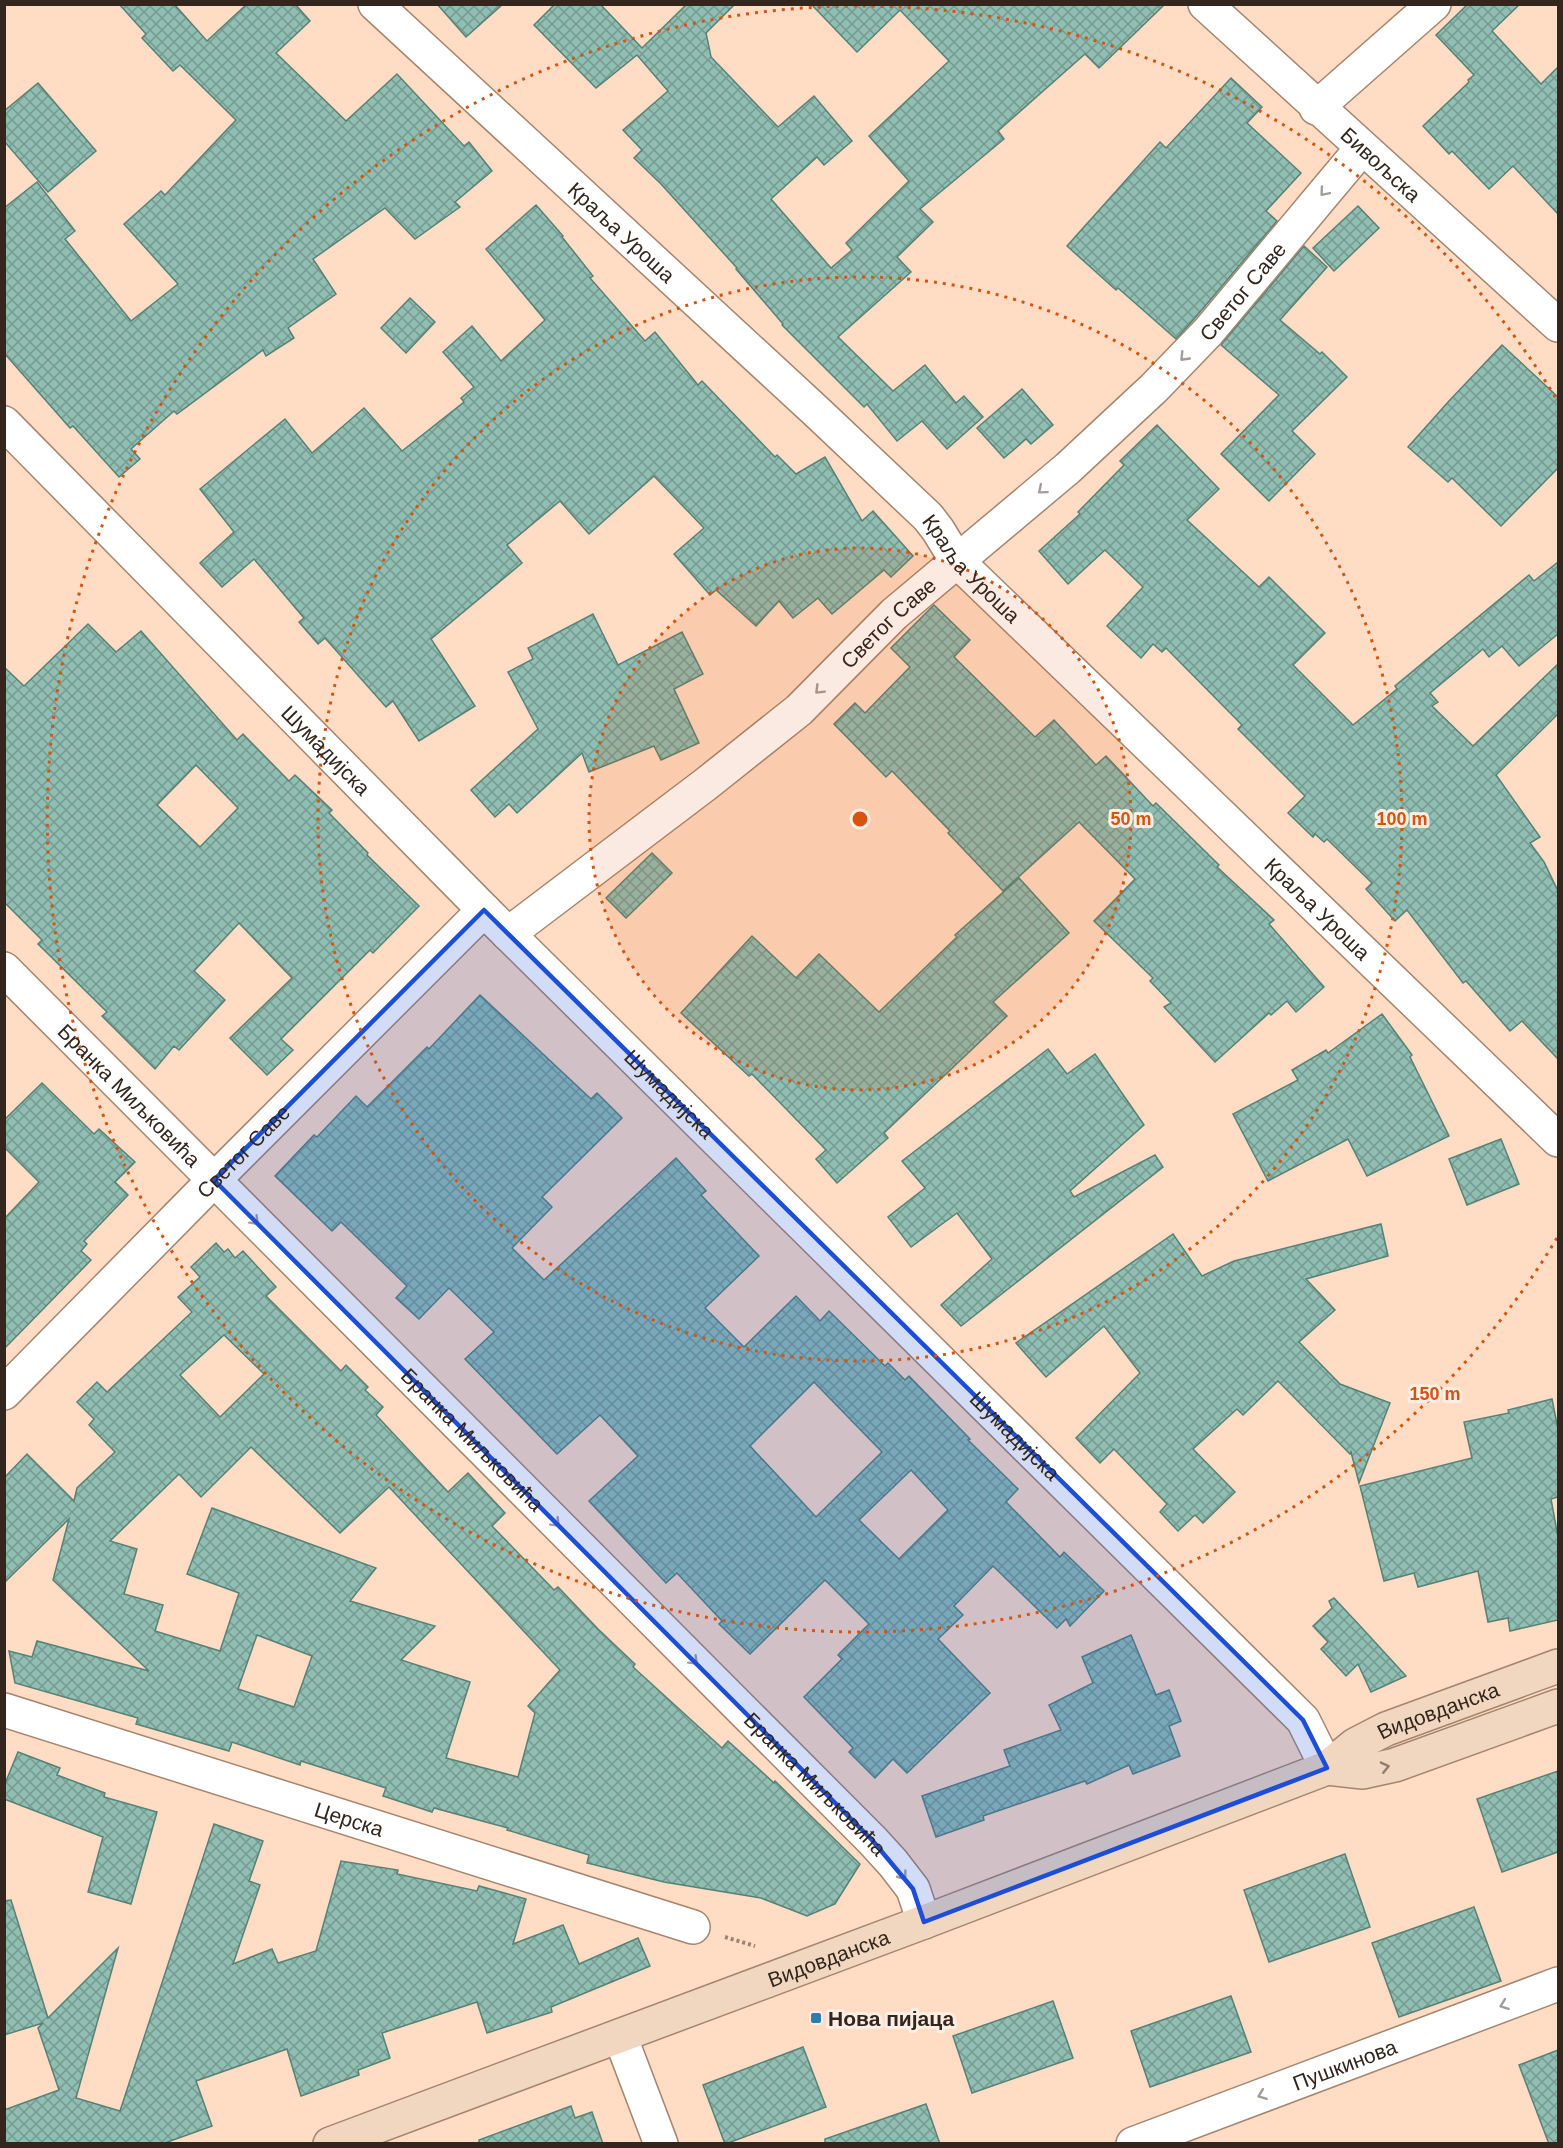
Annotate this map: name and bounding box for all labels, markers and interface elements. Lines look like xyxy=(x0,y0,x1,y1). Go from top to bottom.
street label: Бивољска xyxy=(1337,122,1426,206)
street label: Краља Уроша xyxy=(564,177,680,287)
one-way arrow xyxy=(1320,185,1331,196)
street label: Светог Саве xyxy=(1194,237,1290,345)
one-way arrow xyxy=(1180,350,1191,360)
one-way arrow xyxy=(1038,483,1049,494)
street label: Краља Уроша xyxy=(919,510,1025,627)
street label: Светог Саве xyxy=(836,573,940,673)
one-way arrow xyxy=(815,683,825,694)
street label: Шумадијска xyxy=(277,700,375,800)
centre of rings xyxy=(850,809,870,829)
text: 50 m xyxy=(1110,809,1152,829)
text: 100 m xyxy=(1376,809,1428,829)
street label: Краља Уроша xyxy=(1261,853,1375,964)
street label: Бранка Миљковића xyxy=(54,1019,206,1171)
street label: Шумадијска xyxy=(620,1045,719,1143)
street label: Светог Саве xyxy=(192,1100,294,1202)
one-way arrow xyxy=(248,1214,259,1225)
street label: Бранка Миљковића xyxy=(397,1363,549,1516)
text: 150 m xyxy=(1409,1384,1461,1404)
street label: Шумадијска xyxy=(966,1386,1065,1485)
one-way arrow xyxy=(549,1517,560,1527)
one-way arrow xyxy=(686,1654,697,1665)
street label: Видовданска xyxy=(1373,1677,1502,1743)
street label: Бранка Миљковића xyxy=(740,1708,892,1860)
one-way arrow xyxy=(1380,1761,1390,1774)
street label: Церска xyxy=(312,1797,387,1840)
one-way arrow xyxy=(896,1870,907,1881)
street label: Видовданска xyxy=(764,1924,893,1991)
one-way arrow xyxy=(1499,1997,1510,2010)
place label: Нова пијаца xyxy=(828,2007,954,2030)
marker: Нова пијаца xyxy=(809,2011,823,2025)
street label: Пушкинова xyxy=(1289,2034,1400,2094)
one-way arrow xyxy=(1257,2088,1268,2100)

